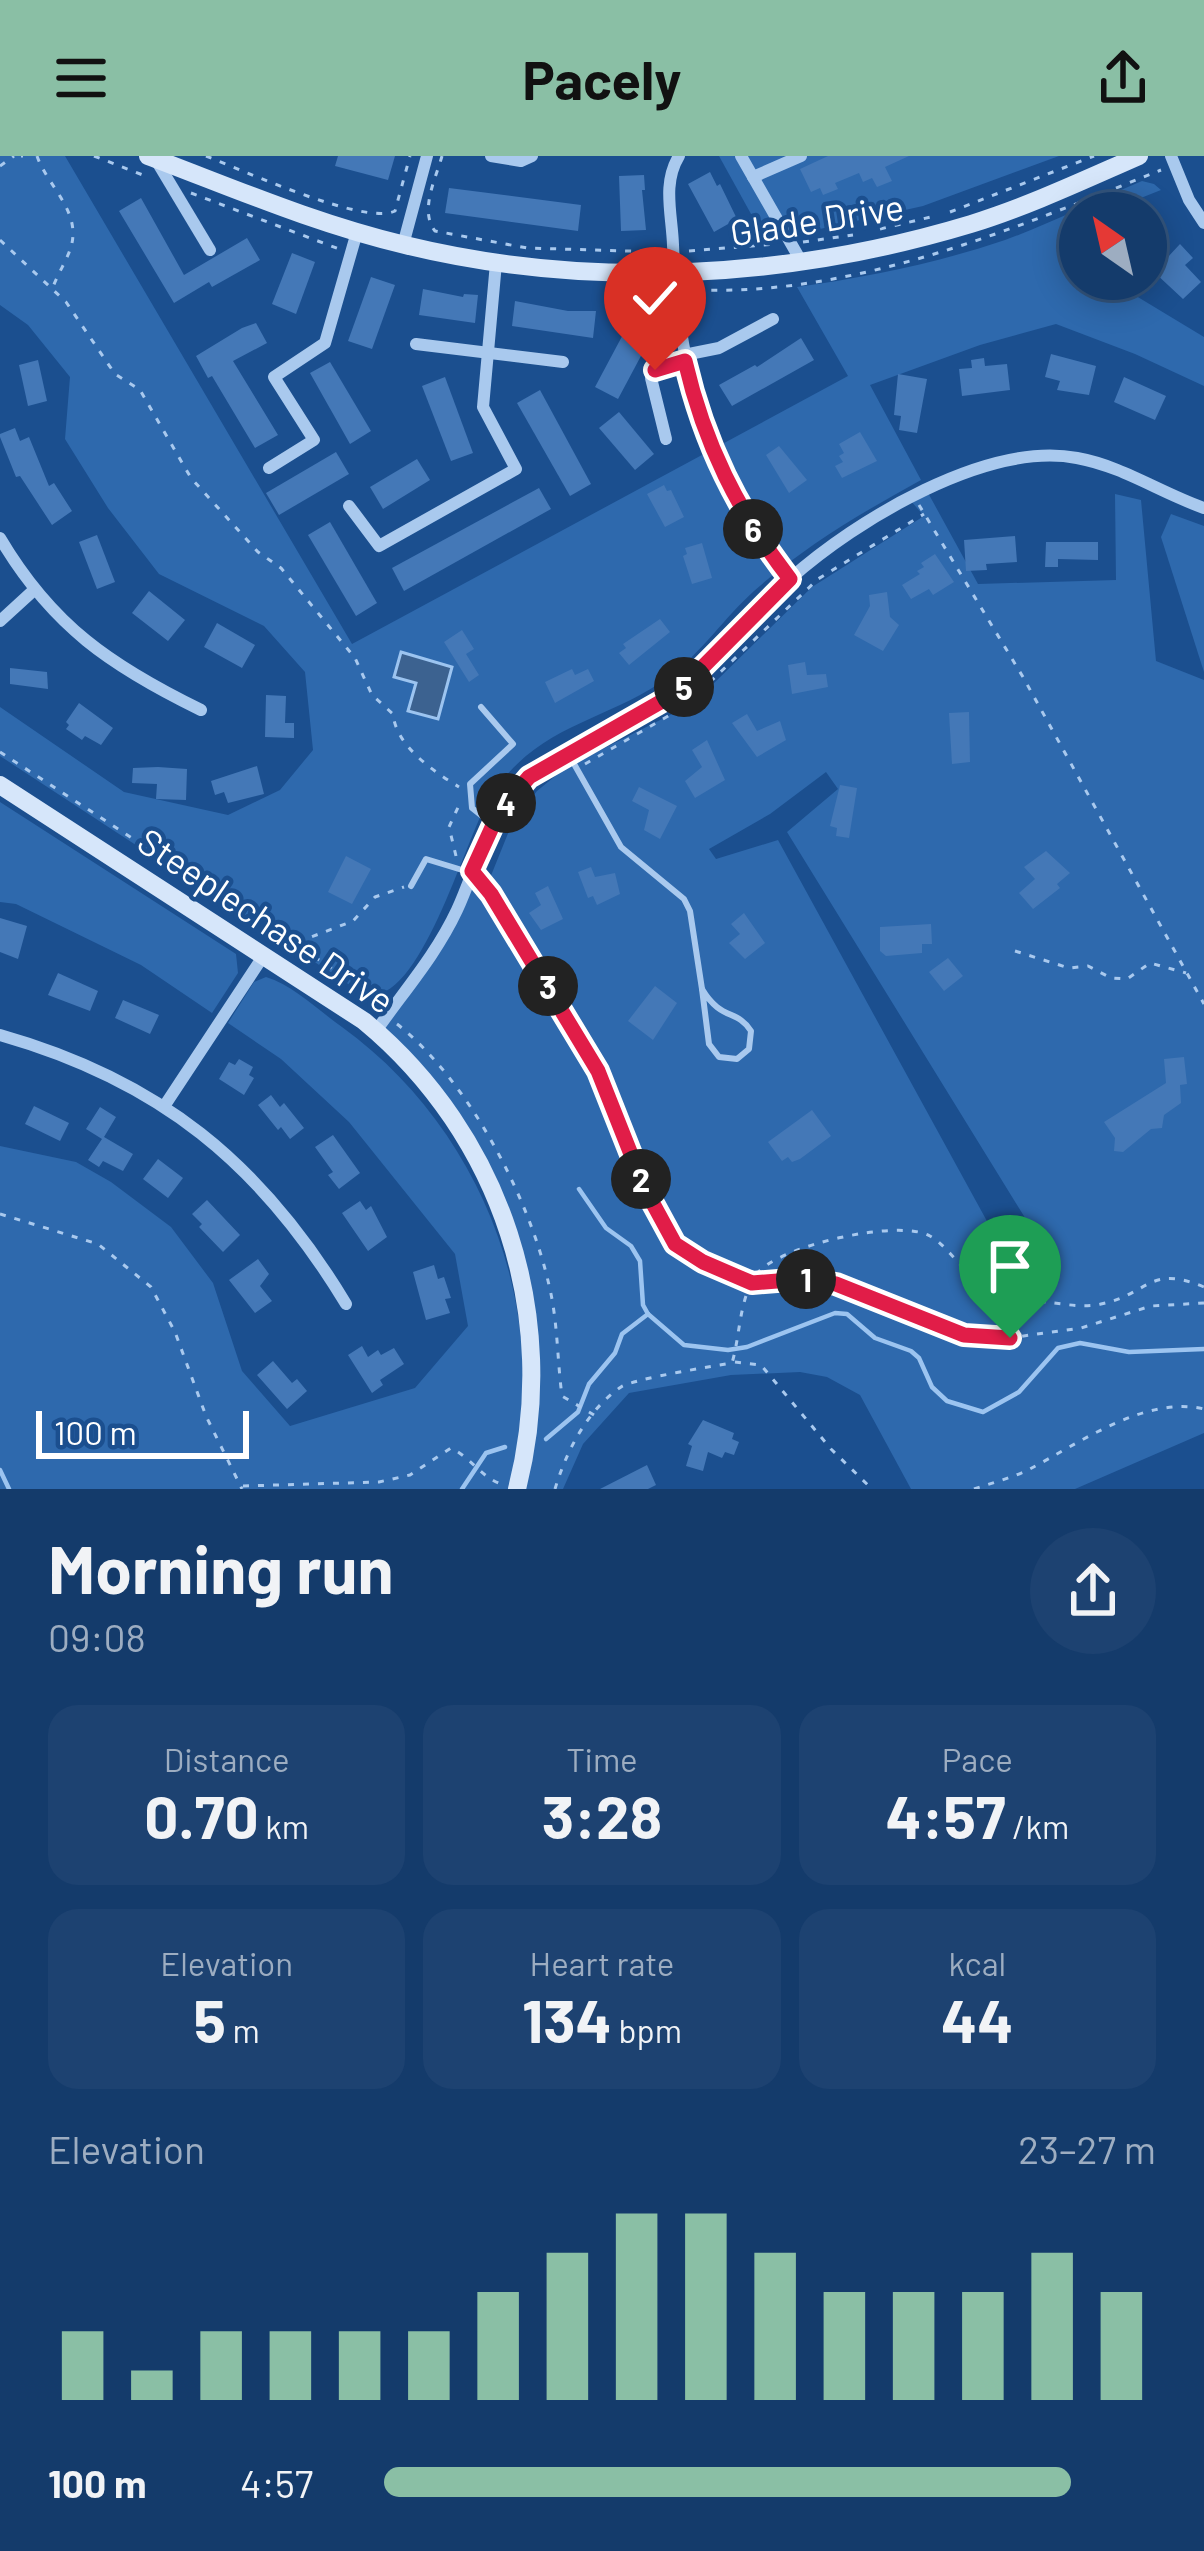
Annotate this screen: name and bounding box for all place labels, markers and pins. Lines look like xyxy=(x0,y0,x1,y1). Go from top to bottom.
pin xyxy=(604,247,706,370)
pin: 6 xyxy=(723,499,783,559)
pin: 5 xyxy=(654,657,714,717)
pin: 4 xyxy=(476,773,536,833)
pin: 3 xyxy=(518,956,578,1016)
pin: 2 xyxy=(611,1149,671,1209)
pin xyxy=(959,1215,1061,1338)
pin: 1 xyxy=(776,1249,836,1309)

